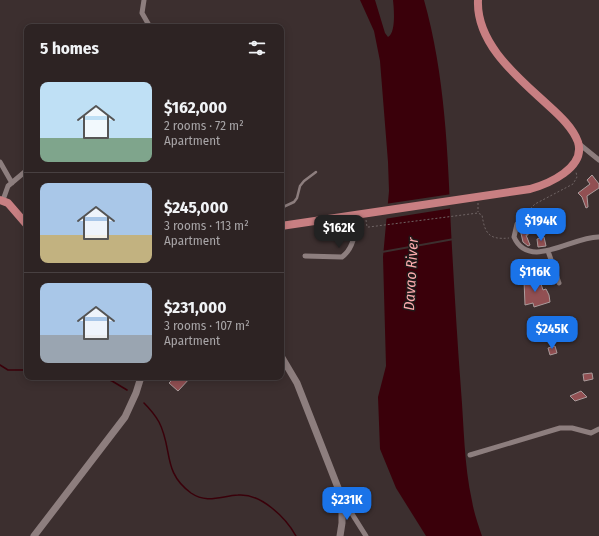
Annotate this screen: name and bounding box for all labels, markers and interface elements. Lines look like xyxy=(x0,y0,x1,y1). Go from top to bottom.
icon: filters xyxy=(246,37,268,59)
text: 5 homes xyxy=(40,38,99,59)
text: $162,000 xyxy=(164,97,227,118)
icon: home xyxy=(72,98,120,146)
text: 2 rooms · 72 m² xyxy=(164,118,244,133)
text: Apartment xyxy=(164,133,220,148)
text: $245,000 xyxy=(164,197,228,218)
icon: home xyxy=(72,199,120,247)
pin: $194K xyxy=(513,208,569,242)
text: $194K xyxy=(525,213,557,228)
pin: $162K xyxy=(311,215,367,249)
text: 3 rooms · 113 m² xyxy=(164,218,249,233)
text: $162K xyxy=(323,220,355,235)
text: Apartment xyxy=(164,233,220,248)
water label: Davao River xyxy=(400,236,422,311)
pin: $116K xyxy=(507,259,563,293)
text: $116K xyxy=(519,264,551,279)
text: $231,000 xyxy=(164,297,227,318)
icon: home xyxy=(72,299,120,347)
pin: $245K xyxy=(524,316,580,350)
text: 3 rooms · 107 m² xyxy=(164,318,250,333)
text: $245K xyxy=(536,321,568,336)
text: Apartment xyxy=(164,333,220,348)
pin: $231K xyxy=(319,487,375,521)
text: $231K xyxy=(331,492,363,507)

